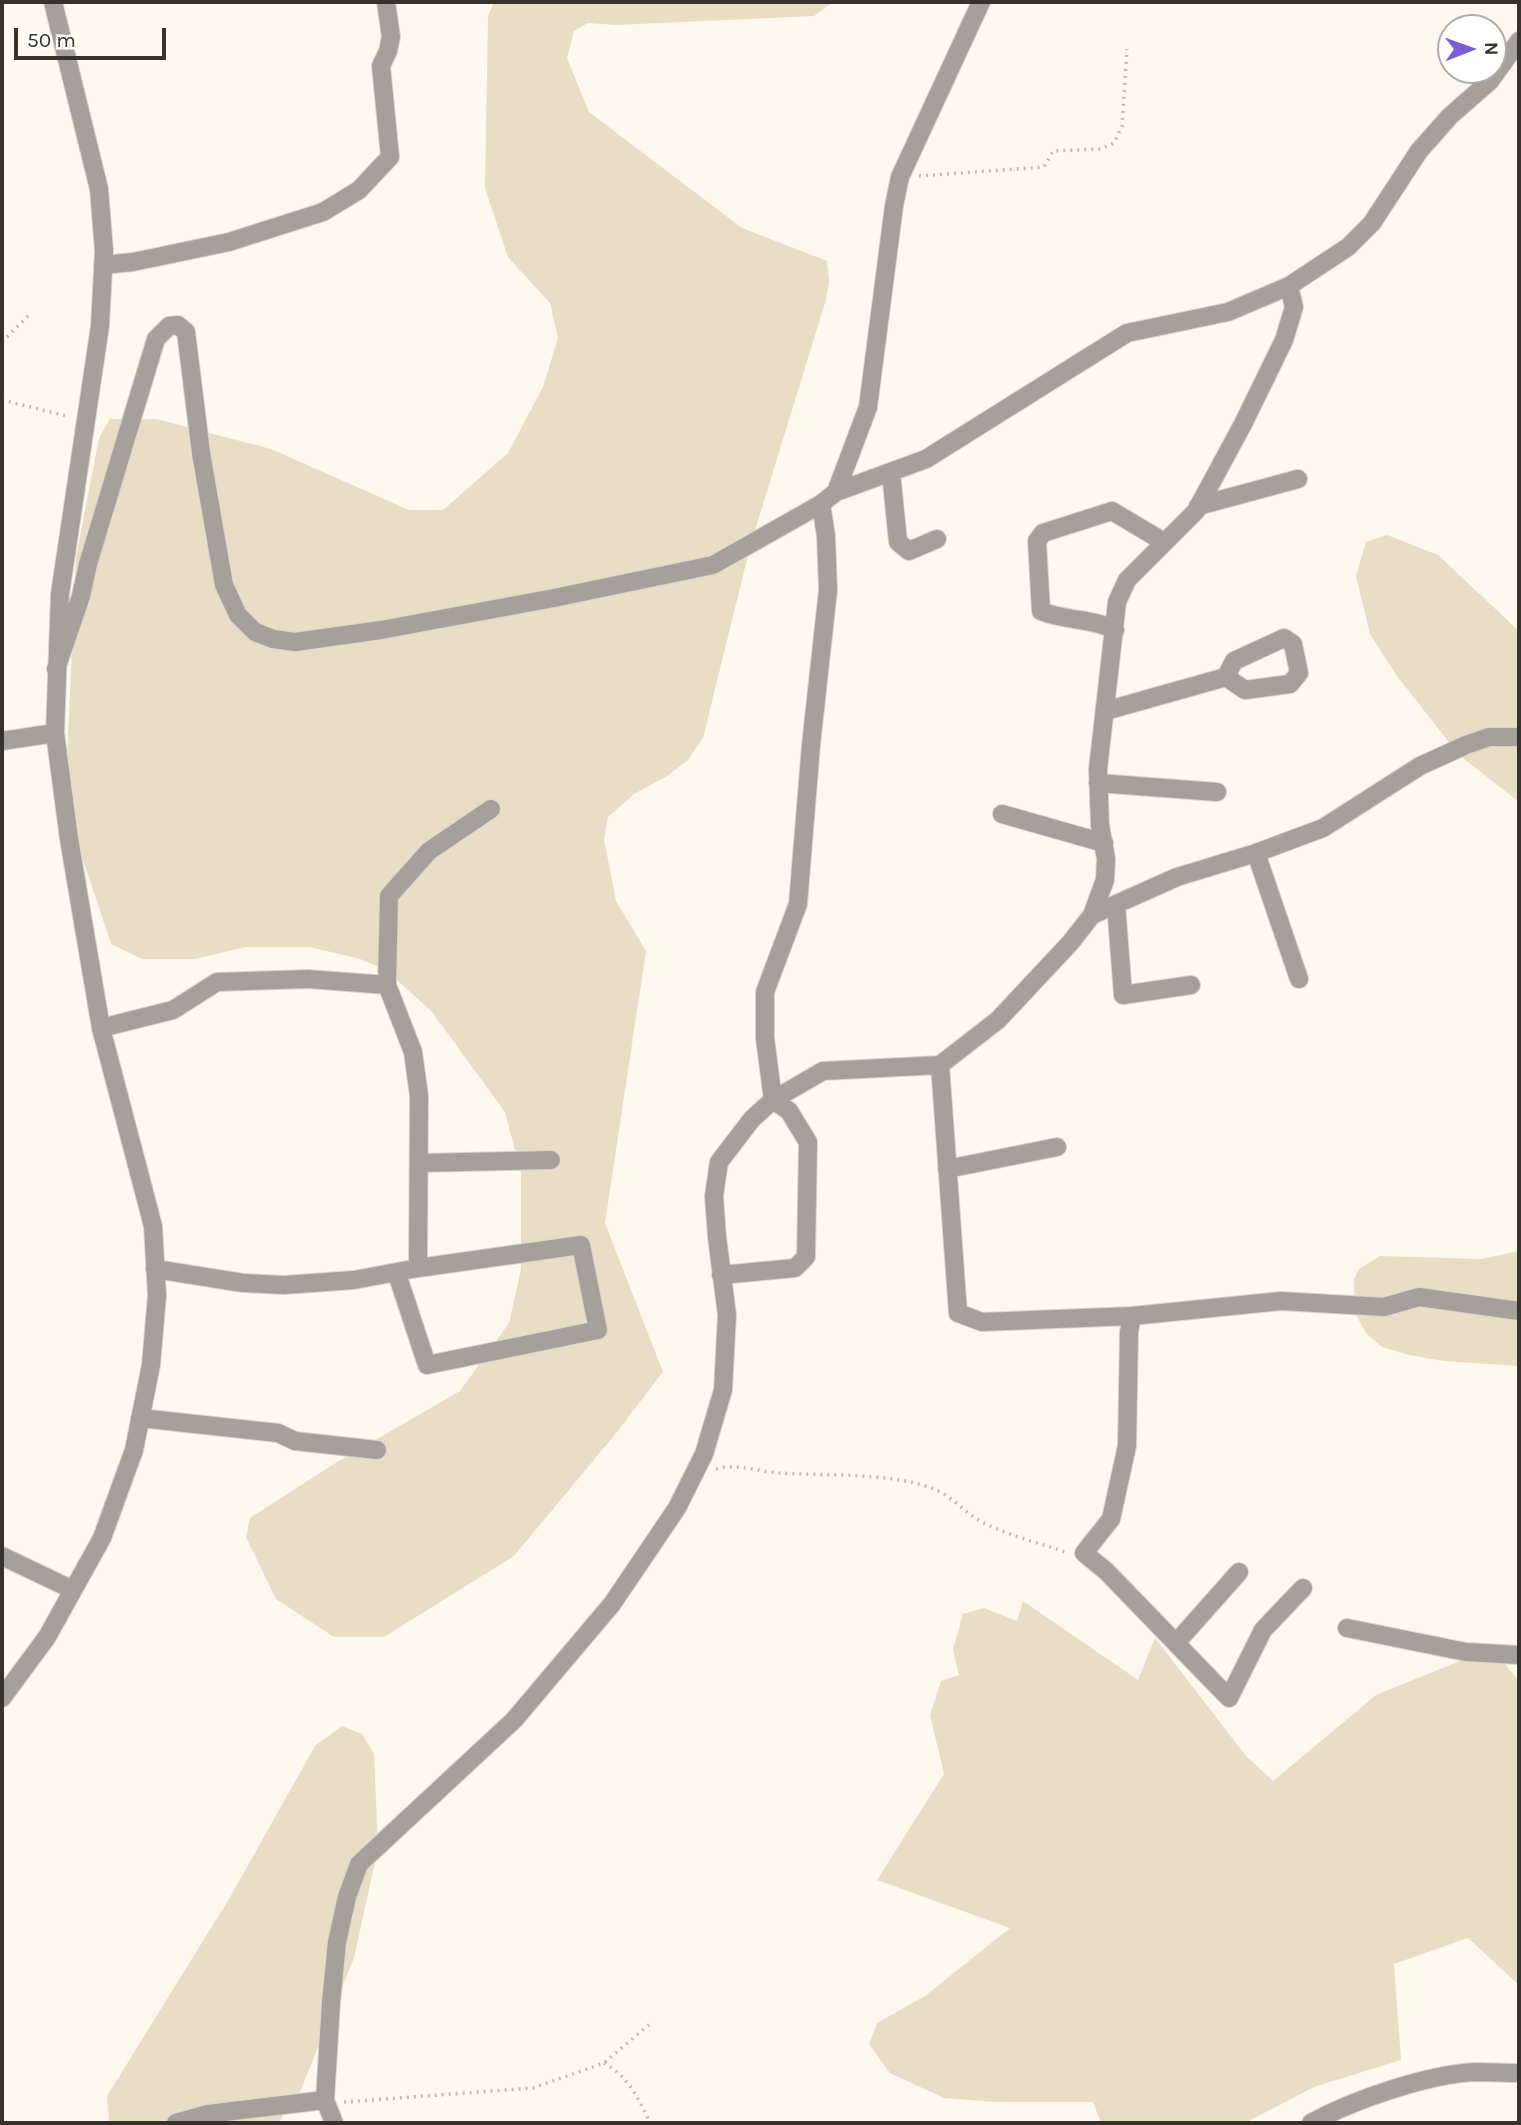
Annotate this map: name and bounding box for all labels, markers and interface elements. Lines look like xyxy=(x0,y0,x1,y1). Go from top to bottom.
scale bar xyxy=(18,14,170,58)
north arrow xyxy=(1437,14,1507,84)
text: 50 m xyxy=(27,28,76,52)
text: N xyxy=(1480,42,1502,56)

